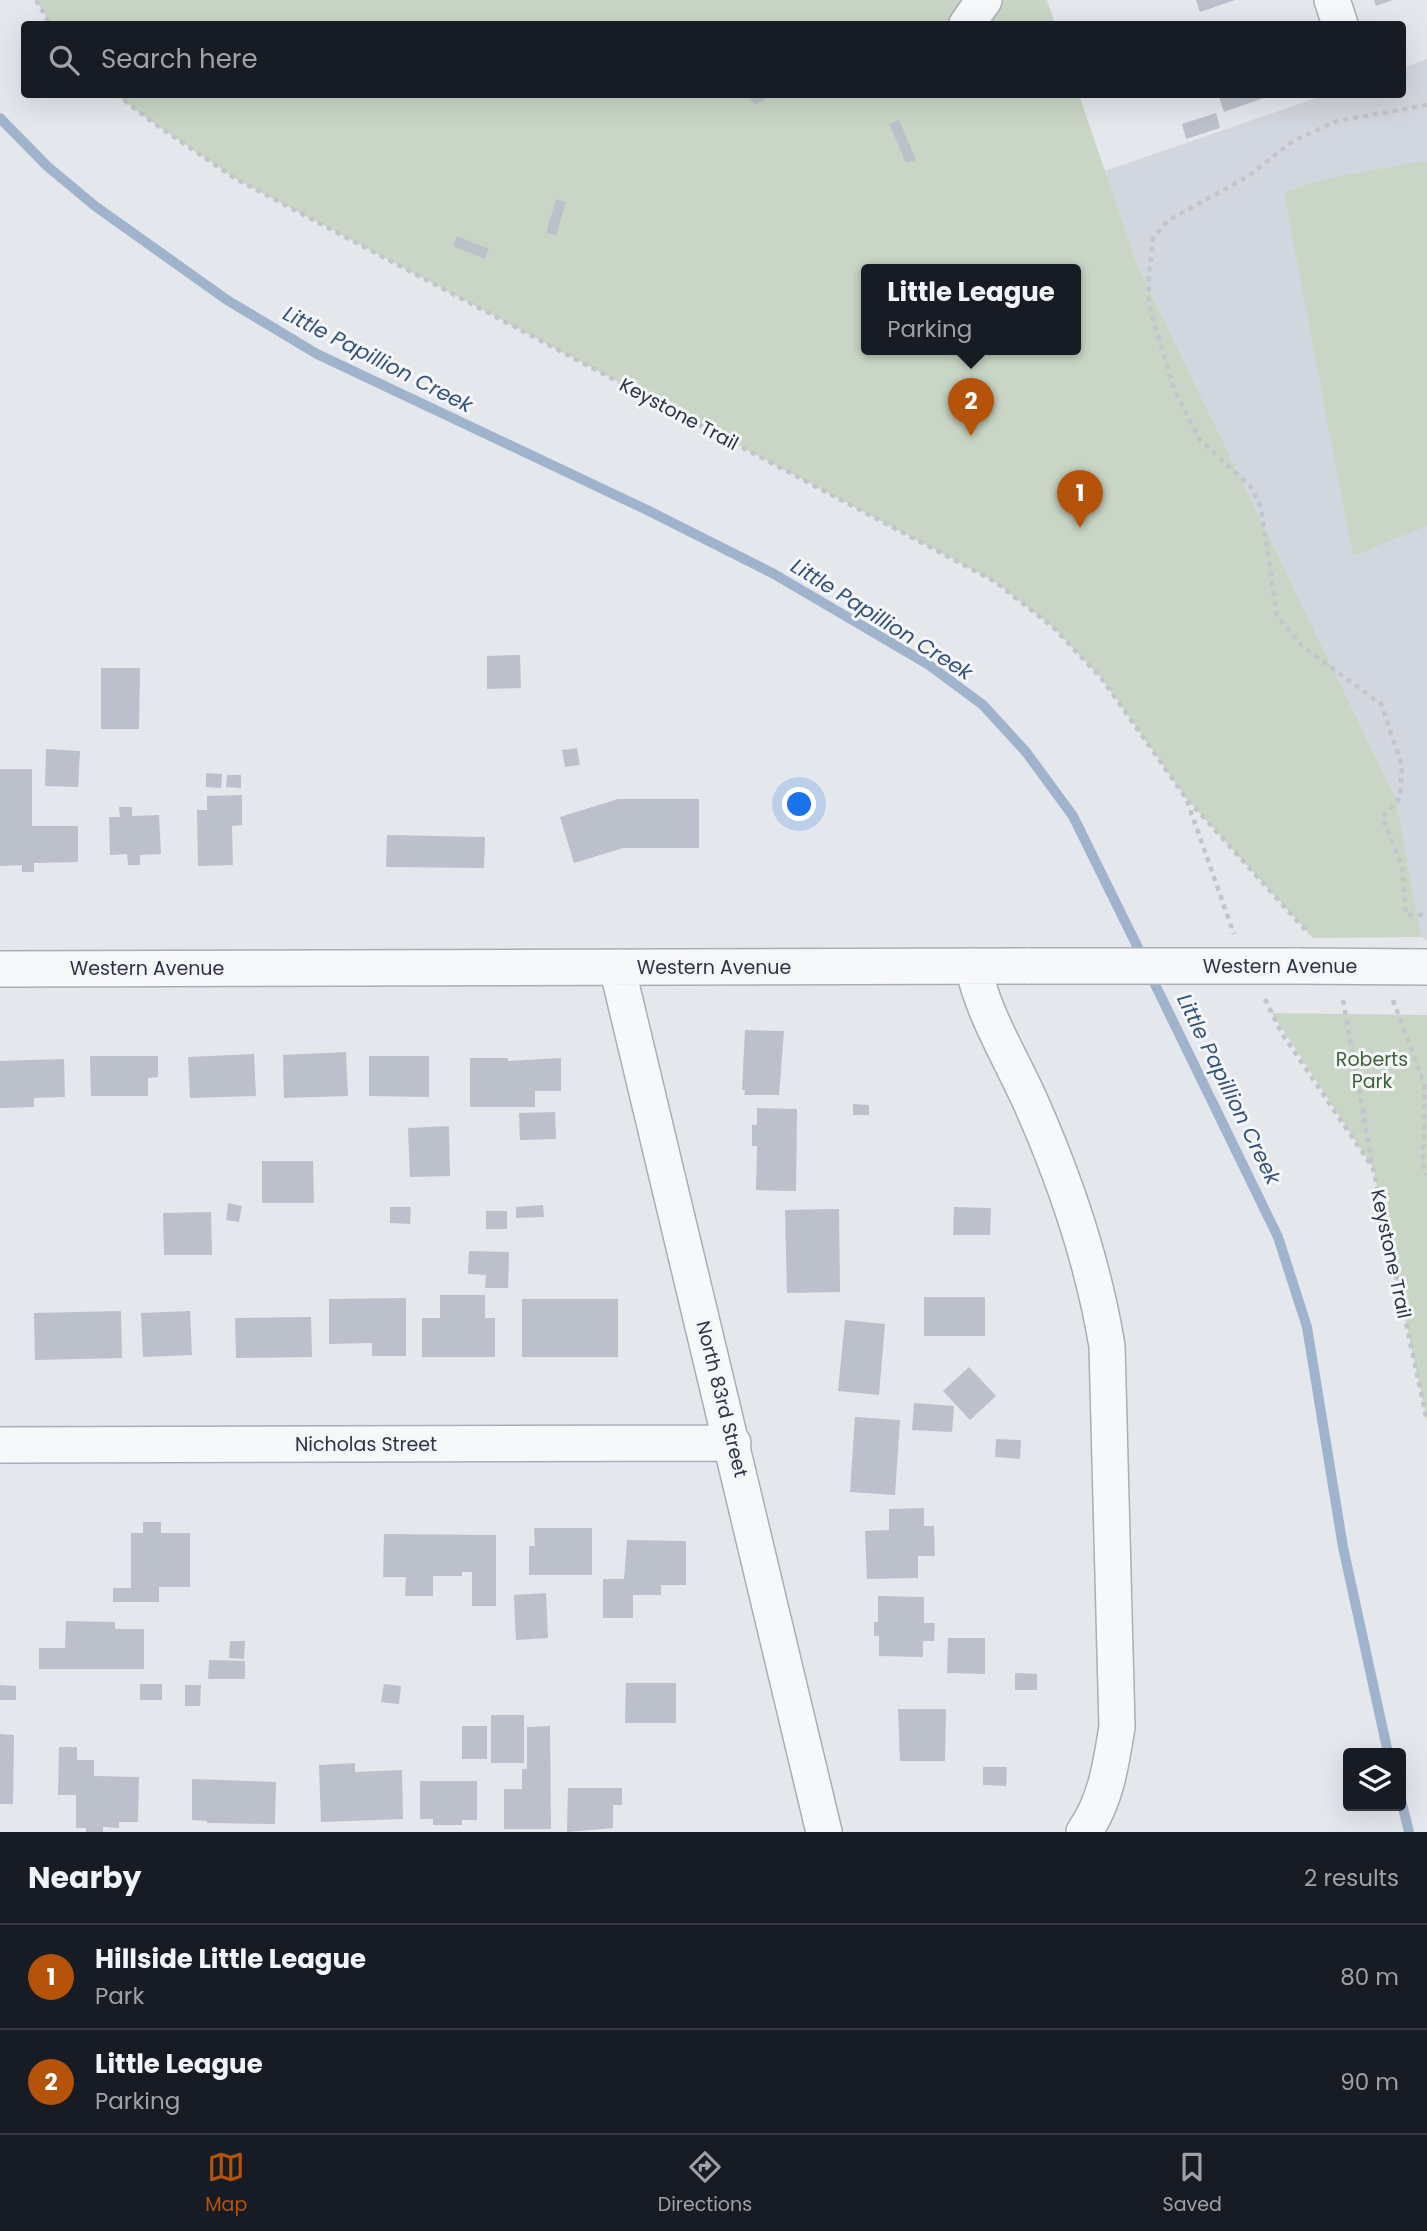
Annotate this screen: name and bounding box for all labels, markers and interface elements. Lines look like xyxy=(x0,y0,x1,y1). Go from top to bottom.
search box xyxy=(21,21,1406,98)
icon: search xyxy=(45,41,83,79)
text: Search here xyxy=(101,41,258,77)
popup xyxy=(861,264,1081,355)
text: Little League xyxy=(887,274,1055,310)
water label: Little Papillion Creek xyxy=(278,299,479,420)
text: Parking xyxy=(887,313,972,345)
street label: Keystone Trail xyxy=(615,371,743,457)
pin: 2 xyxy=(948,378,994,436)
pin: 1 xyxy=(1057,470,1103,528)
water label: Little Papillion Creek xyxy=(786,551,979,687)
your location xyxy=(782,787,816,821)
street label: Western Avenue xyxy=(1203,953,1357,980)
street label: Western Avenue xyxy=(637,954,791,981)
street label: Western Avenue xyxy=(70,955,224,982)
water label: Little Papillion Creek xyxy=(1170,989,1288,1190)
park label: Roberts Park xyxy=(1336,1046,1408,1095)
street label: Keystone Trail xyxy=(1364,1187,1418,1321)
street label: North 83rd Street xyxy=(689,1318,755,1480)
street label: Nicholas Street xyxy=(295,1431,437,1458)
map controls xyxy=(1343,1748,1406,1811)
button: layers xyxy=(1343,1748,1406,1811)
text: Nearby xyxy=(28,1856,142,1899)
text: 2 results xyxy=(1304,1862,1399,1894)
text: Hillside Little League xyxy=(95,1941,366,1977)
text: 1 xyxy=(47,1961,55,1993)
text: 80 m xyxy=(1340,1961,1399,1993)
text: Park xyxy=(95,1980,144,2012)
text: Little League xyxy=(95,2046,263,2082)
text: 2 xyxy=(44,2066,58,2098)
text: 90 m xyxy=(1340,2066,1399,2098)
text: Parking xyxy=(95,2085,180,2117)
tab: Map xyxy=(205,2148,247,2219)
tab: Directions xyxy=(658,2148,752,2219)
tab: Saved xyxy=(1163,2148,1222,2219)

